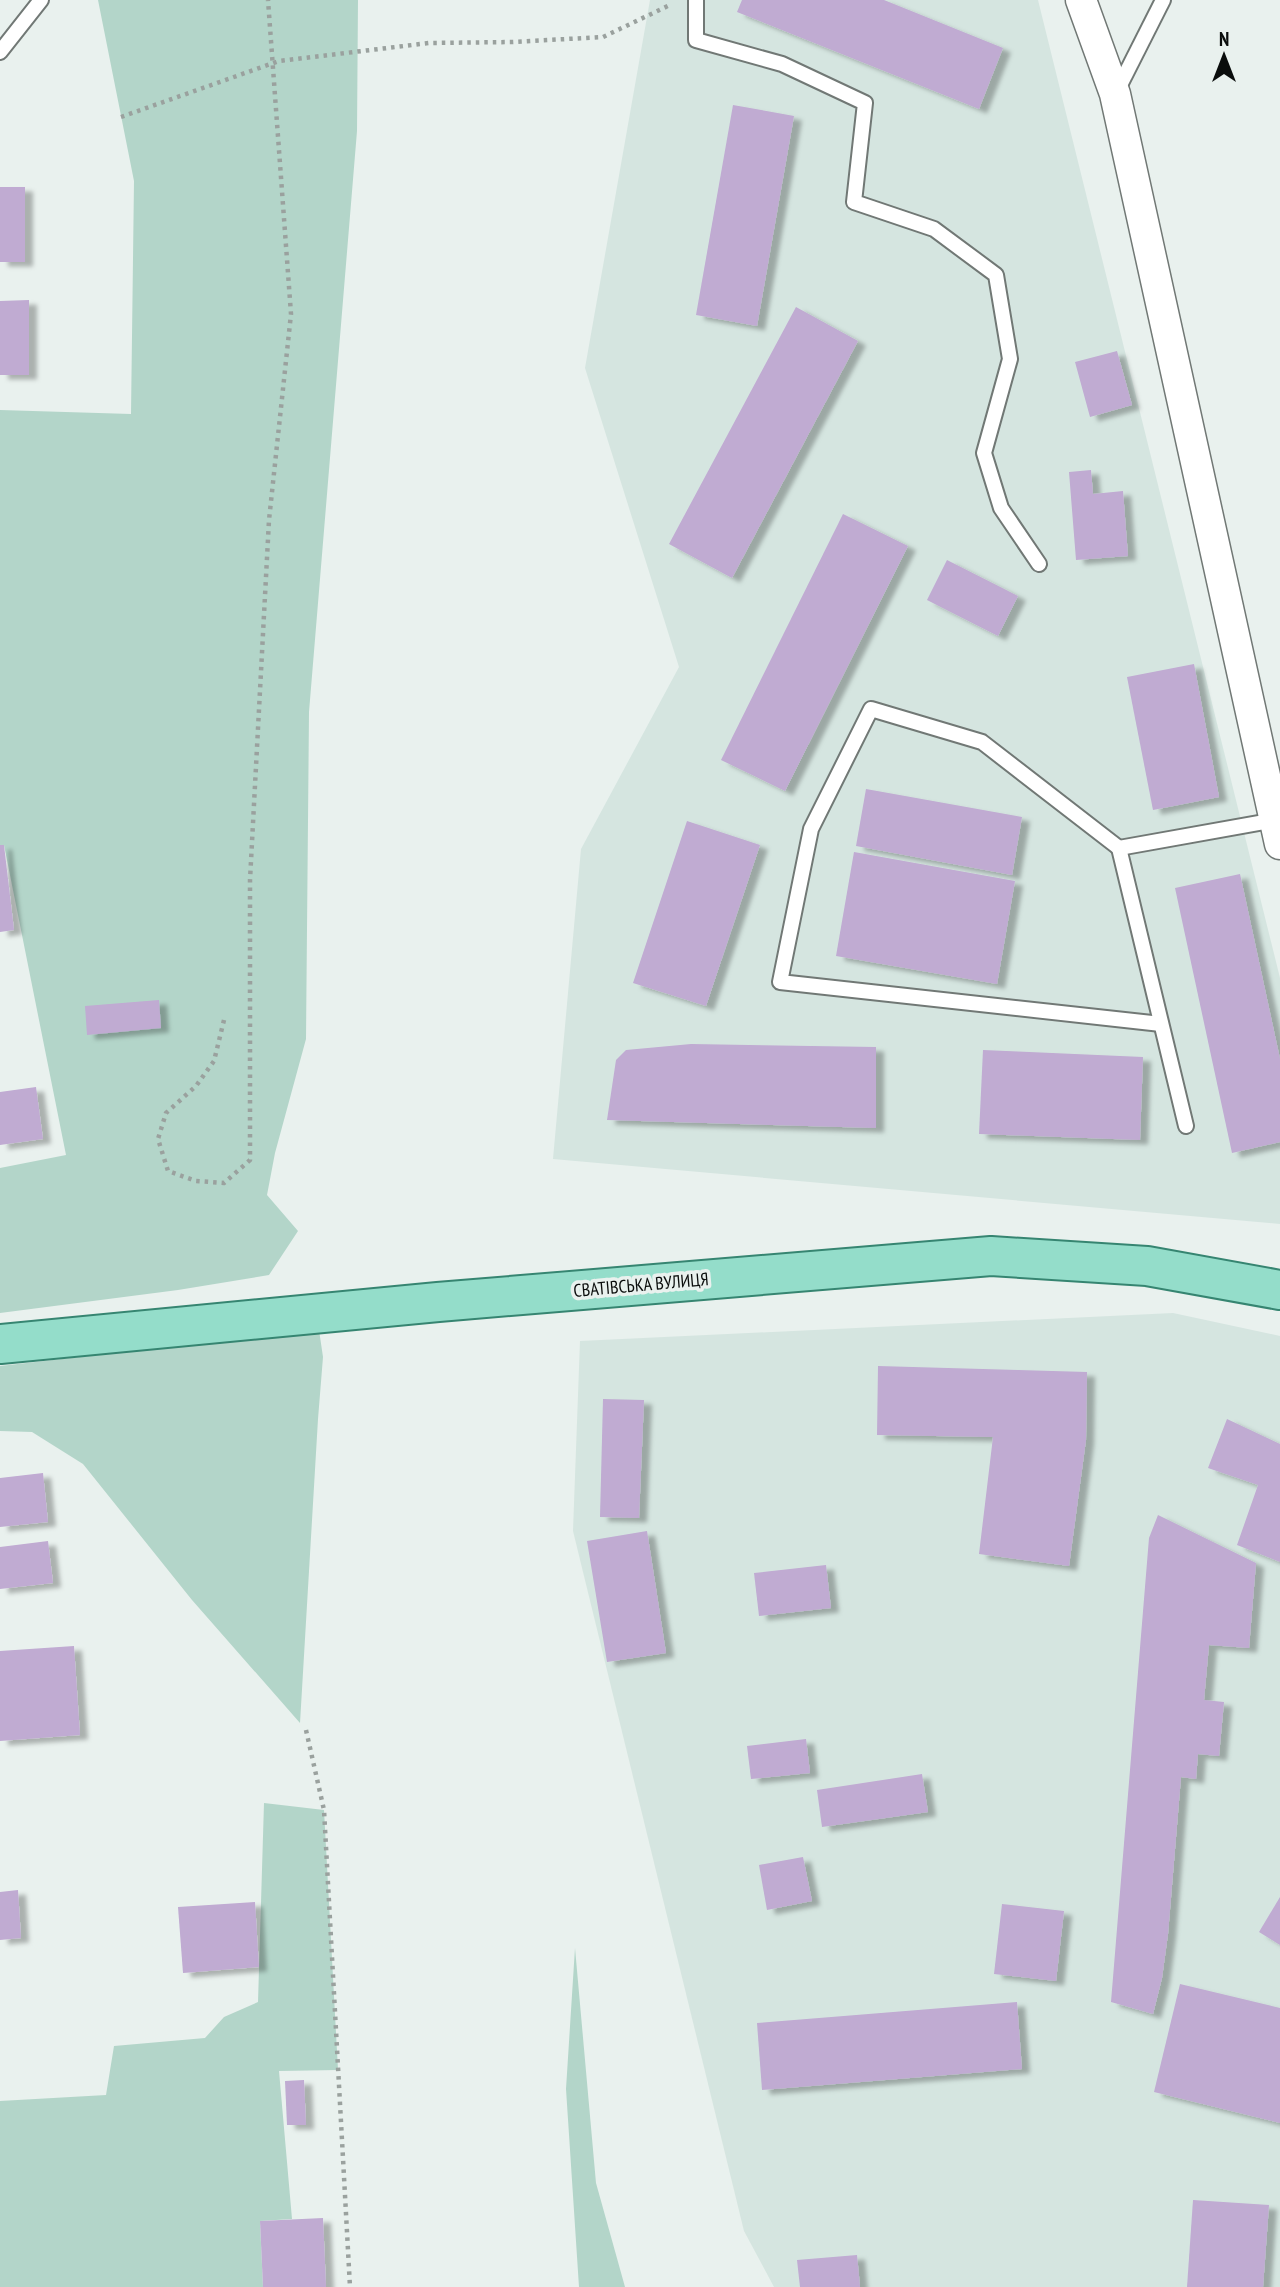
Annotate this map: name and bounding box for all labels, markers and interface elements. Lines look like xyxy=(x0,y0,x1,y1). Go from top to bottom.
north arrow xyxy=(1189,21,1259,91)
text: N xyxy=(1219,27,1229,51)
street label: СВАТІВСЬКА ВУЛИЦЯ xyxy=(573,1267,709,1302)

